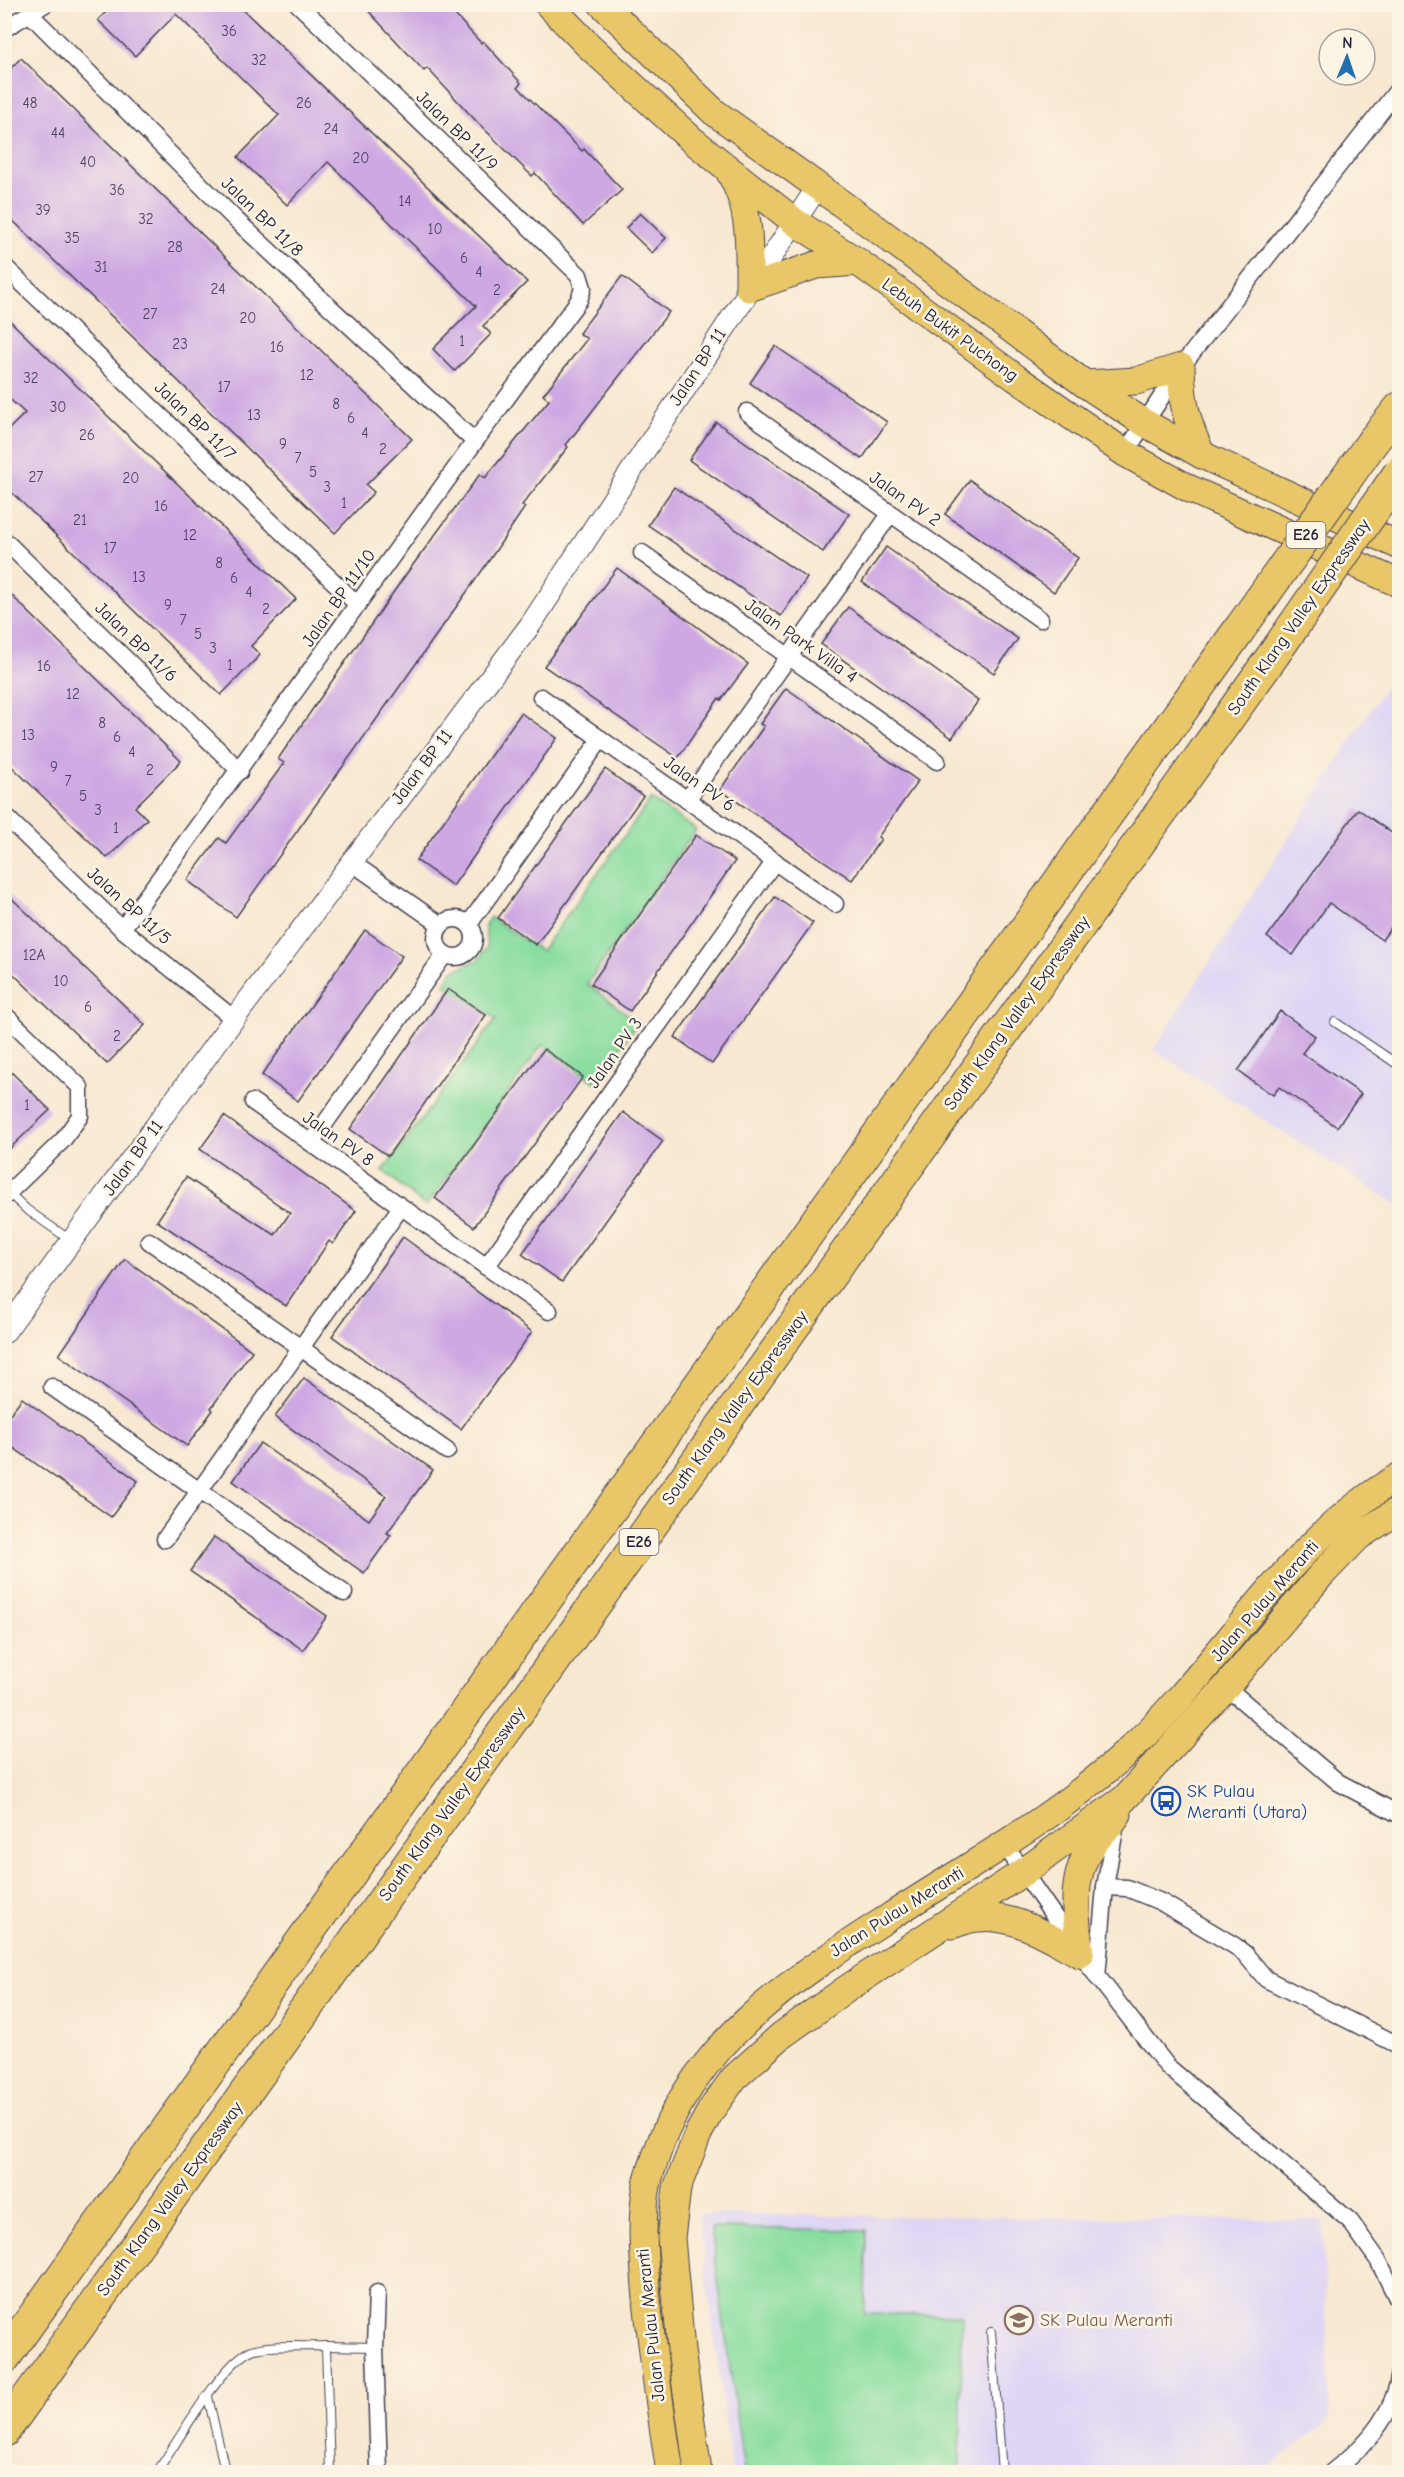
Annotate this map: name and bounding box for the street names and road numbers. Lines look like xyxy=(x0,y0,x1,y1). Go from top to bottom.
street label: Jalan BP 11/9 xyxy=(412,87,502,175)
street label: Jalan BP 11/8 xyxy=(217,173,307,261)
street label: Lebuh Bukit Puchong xyxy=(878,274,1022,386)
street label: Jalan BP 11 xyxy=(665,324,731,410)
street label: Jalan BP 11/7 xyxy=(150,377,240,465)
street label: Jalan PV 2 xyxy=(865,467,945,531)
street label: South Klang Valley Expressway xyxy=(1223,514,1375,719)
road number: E26 xyxy=(1286,522,1326,548)
street label: Jalan BP 11/10 xyxy=(298,545,380,651)
street label: Jalan Park Villa 4 xyxy=(741,594,861,688)
street label: Jalan BP 11/6 xyxy=(91,598,181,686)
street label: Jalan BP 11 xyxy=(387,725,457,809)
street label: Jalan PV 6 xyxy=(659,752,739,816)
street label: Jalan BP 11/5 xyxy=(83,863,175,949)
street label: South Klang Valley Expressway xyxy=(940,911,1095,1114)
street label: Jalan PV 3 xyxy=(583,1014,647,1092)
street label: Jalan PV 8 xyxy=(299,1107,377,1171)
street label: Jalan BP 11 xyxy=(99,1116,167,1200)
street label: South Klang Valley Expressway xyxy=(658,1306,813,1509)
road number: E26 xyxy=(620,1529,658,1555)
street label: Jalan Pulau Meranti xyxy=(1207,1536,1323,1666)
street label: South Klang Valley Expressway xyxy=(375,1702,530,1905)
street label: Jalan Pulau Meranti xyxy=(826,1862,968,1962)
street label: South Klang Valley Expressway xyxy=(93,2097,248,2300)
street label: Jalan Pulau Meranti xyxy=(633,2247,669,2403)

